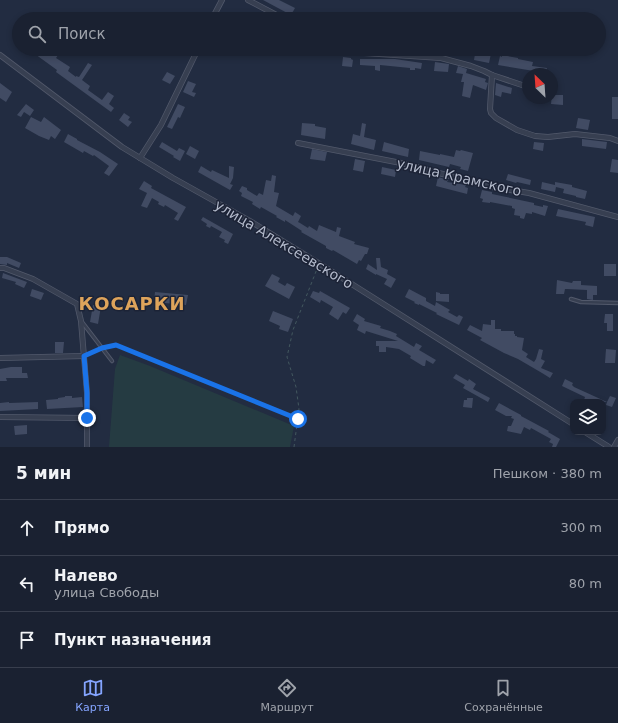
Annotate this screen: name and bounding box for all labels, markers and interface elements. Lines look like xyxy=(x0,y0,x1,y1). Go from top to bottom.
search box xyxy=(12,12,606,56)
icon: search xyxy=(26,23,48,45)
text: Поиск xyxy=(58,25,106,43)
north arrow xyxy=(522,68,558,104)
street label: улица Крамского xyxy=(395,155,523,199)
street label: улица Алексеевского xyxy=(212,196,356,292)
district label: КОСАРКИ xyxy=(78,293,186,314)
map controls xyxy=(570,399,606,435)
button: layers xyxy=(570,399,606,435)
route end xyxy=(78,409,96,427)
route start xyxy=(289,410,307,428)
text: 5 мин xyxy=(16,463,71,483)
text: Пешком · 380 m xyxy=(493,466,602,481)
icon: ahead xyxy=(16,517,38,539)
text: Прямо xyxy=(54,519,110,537)
text: 300 m xyxy=(560,520,602,535)
text: Налево xyxy=(54,567,118,585)
icon: left xyxy=(16,573,38,595)
text: 80 m xyxy=(569,576,602,591)
text: улица Свободы xyxy=(54,585,159,600)
icon: arrive xyxy=(16,629,38,651)
text: Пункт назначения xyxy=(54,631,211,649)
tab: Карта xyxy=(75,677,110,714)
tab: Маршрут xyxy=(261,677,314,714)
tab: Сохранённые xyxy=(464,677,543,714)

